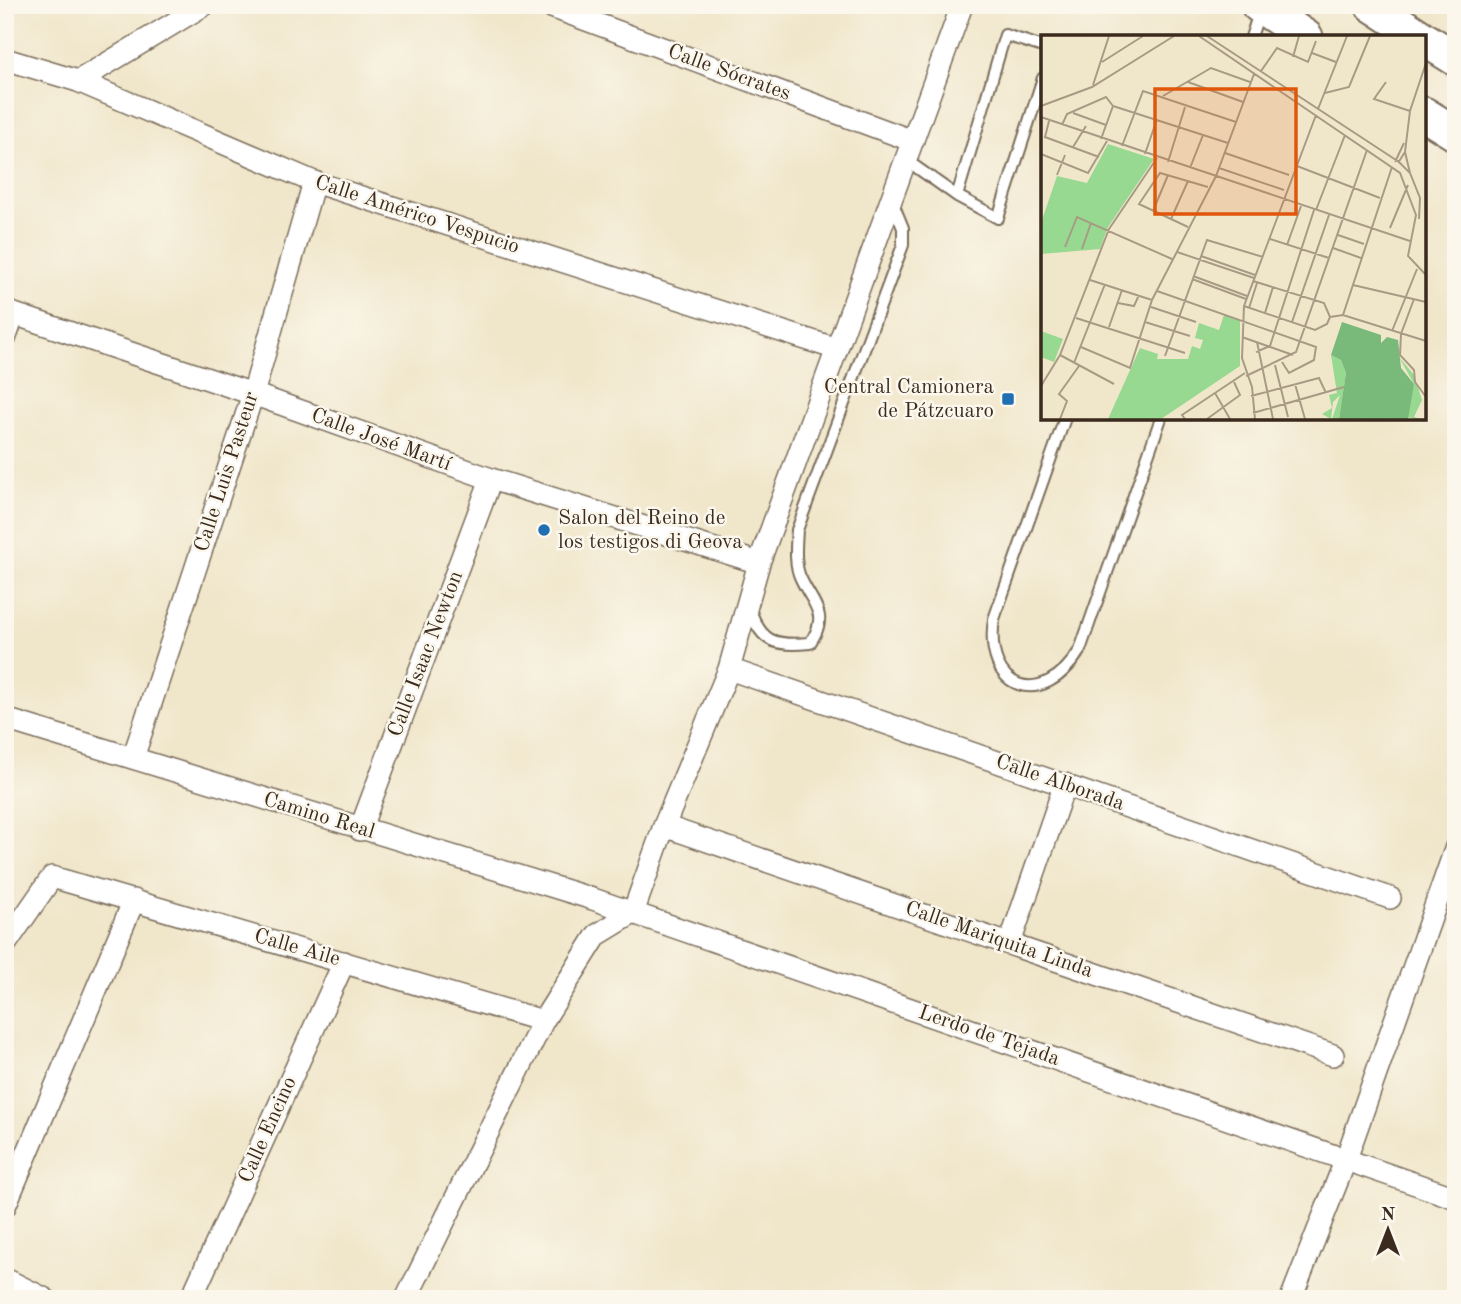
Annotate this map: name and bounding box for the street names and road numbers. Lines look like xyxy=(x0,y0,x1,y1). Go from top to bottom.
street label: Calle Sócrates xyxy=(665,41,793,105)
street label: Calle Américo Vespucio xyxy=(312,172,522,258)
street label: Calle Luis Pasteur xyxy=(191,389,263,555)
street label: Calle José Martí xyxy=(308,405,454,475)
street label: Calle Isaac Newton xyxy=(385,568,467,740)
street label: Calle Alborada xyxy=(993,751,1127,815)
street label: Camino Real xyxy=(261,789,377,843)
street label: Calle Mariquita Linda xyxy=(902,898,1096,982)
street label: Calle Aile xyxy=(252,926,342,970)
street label: Lerdo de Tejada xyxy=(916,1002,1062,1070)
street label: Calle Encino xyxy=(235,1074,301,1186)

